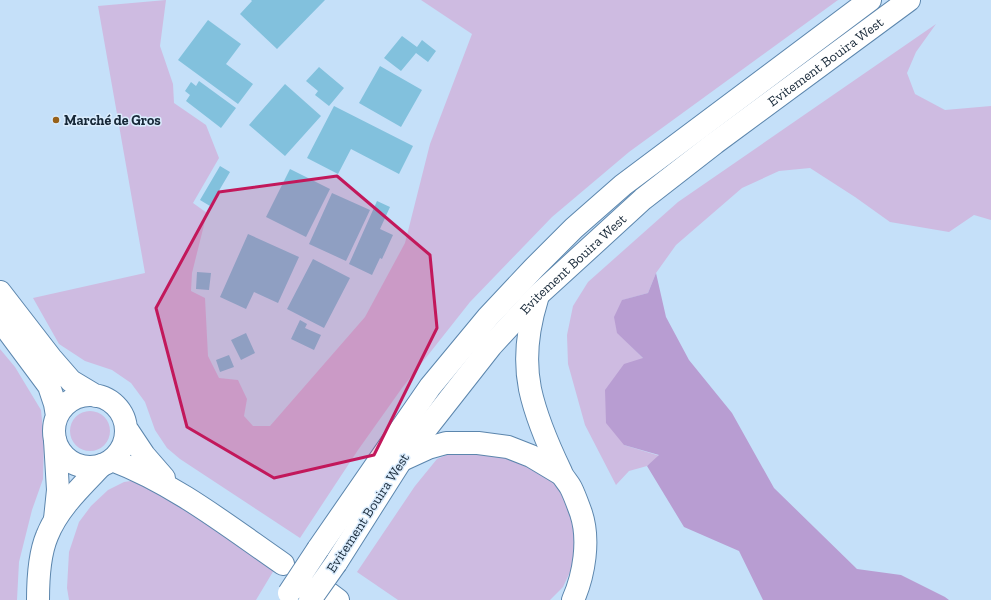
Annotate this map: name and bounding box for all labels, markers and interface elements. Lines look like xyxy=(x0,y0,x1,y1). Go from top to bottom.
street label: Evitement Bouira West xyxy=(764,13,887,110)
place label: Marché de Gros xyxy=(64,112,161,129)
marker: Marché de Gros xyxy=(51,115,61,125)
street label: Evitement Bouira West xyxy=(516,210,630,318)
street label: Evitement Bouira West xyxy=(323,449,413,576)

